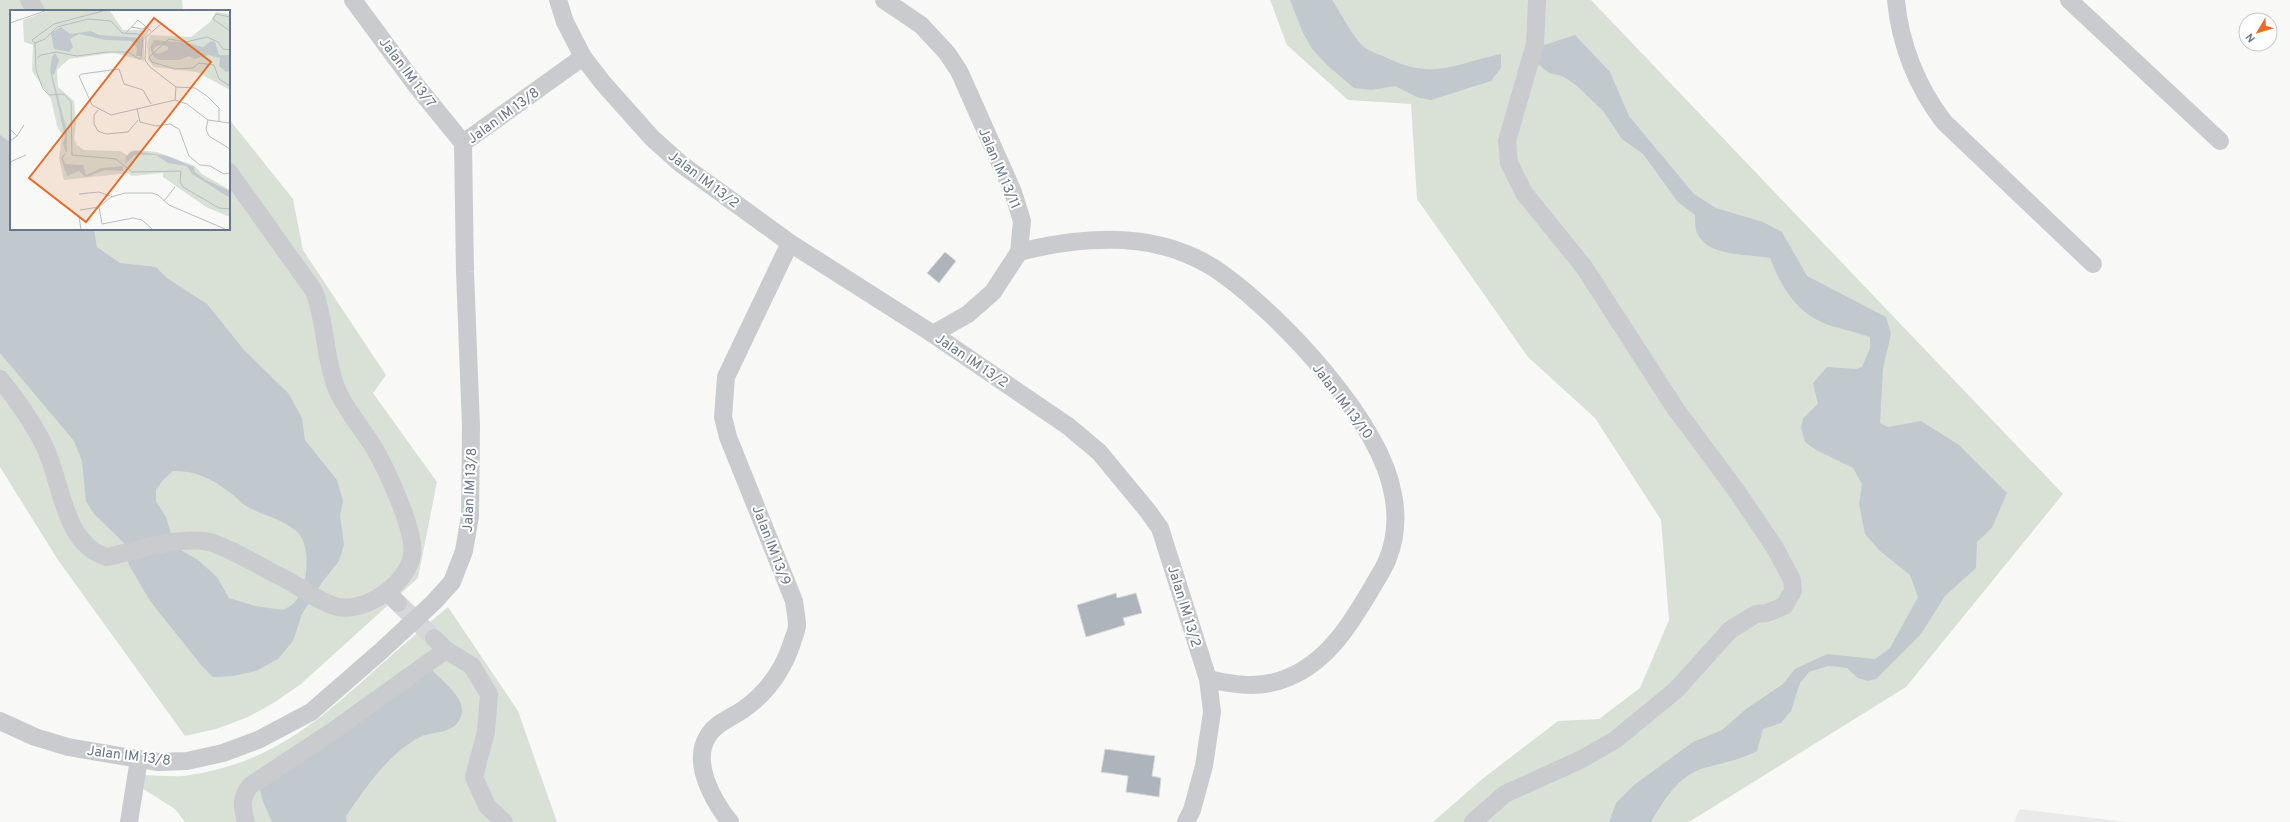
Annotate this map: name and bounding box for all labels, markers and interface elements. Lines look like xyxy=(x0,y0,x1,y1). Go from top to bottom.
inset map xyxy=(10,10,230,230)
north arrow xyxy=(2238,12,2278,52)
text: N xyxy=(2243,30,2259,45)
street label: Jalan IM 13/7 xyxy=(375,34,439,111)
street label: Jalan IM 13/8 xyxy=(465,85,543,148)
street label: Jalan IM 13/11 xyxy=(974,126,1023,212)
street label: Jalan IM 13/2 xyxy=(664,148,742,212)
street label: Jalan IM 13/2 xyxy=(931,331,1011,392)
street label: Jalan IM 13/10 xyxy=(1308,361,1376,443)
street label: Jalan IM 13/8 xyxy=(460,447,481,533)
street label: Jalan IM 13/9 xyxy=(748,503,794,588)
street label: Jalan IM 13/2 xyxy=(1163,564,1204,649)
street label: Jalan IM 13/8 xyxy=(86,743,172,770)

